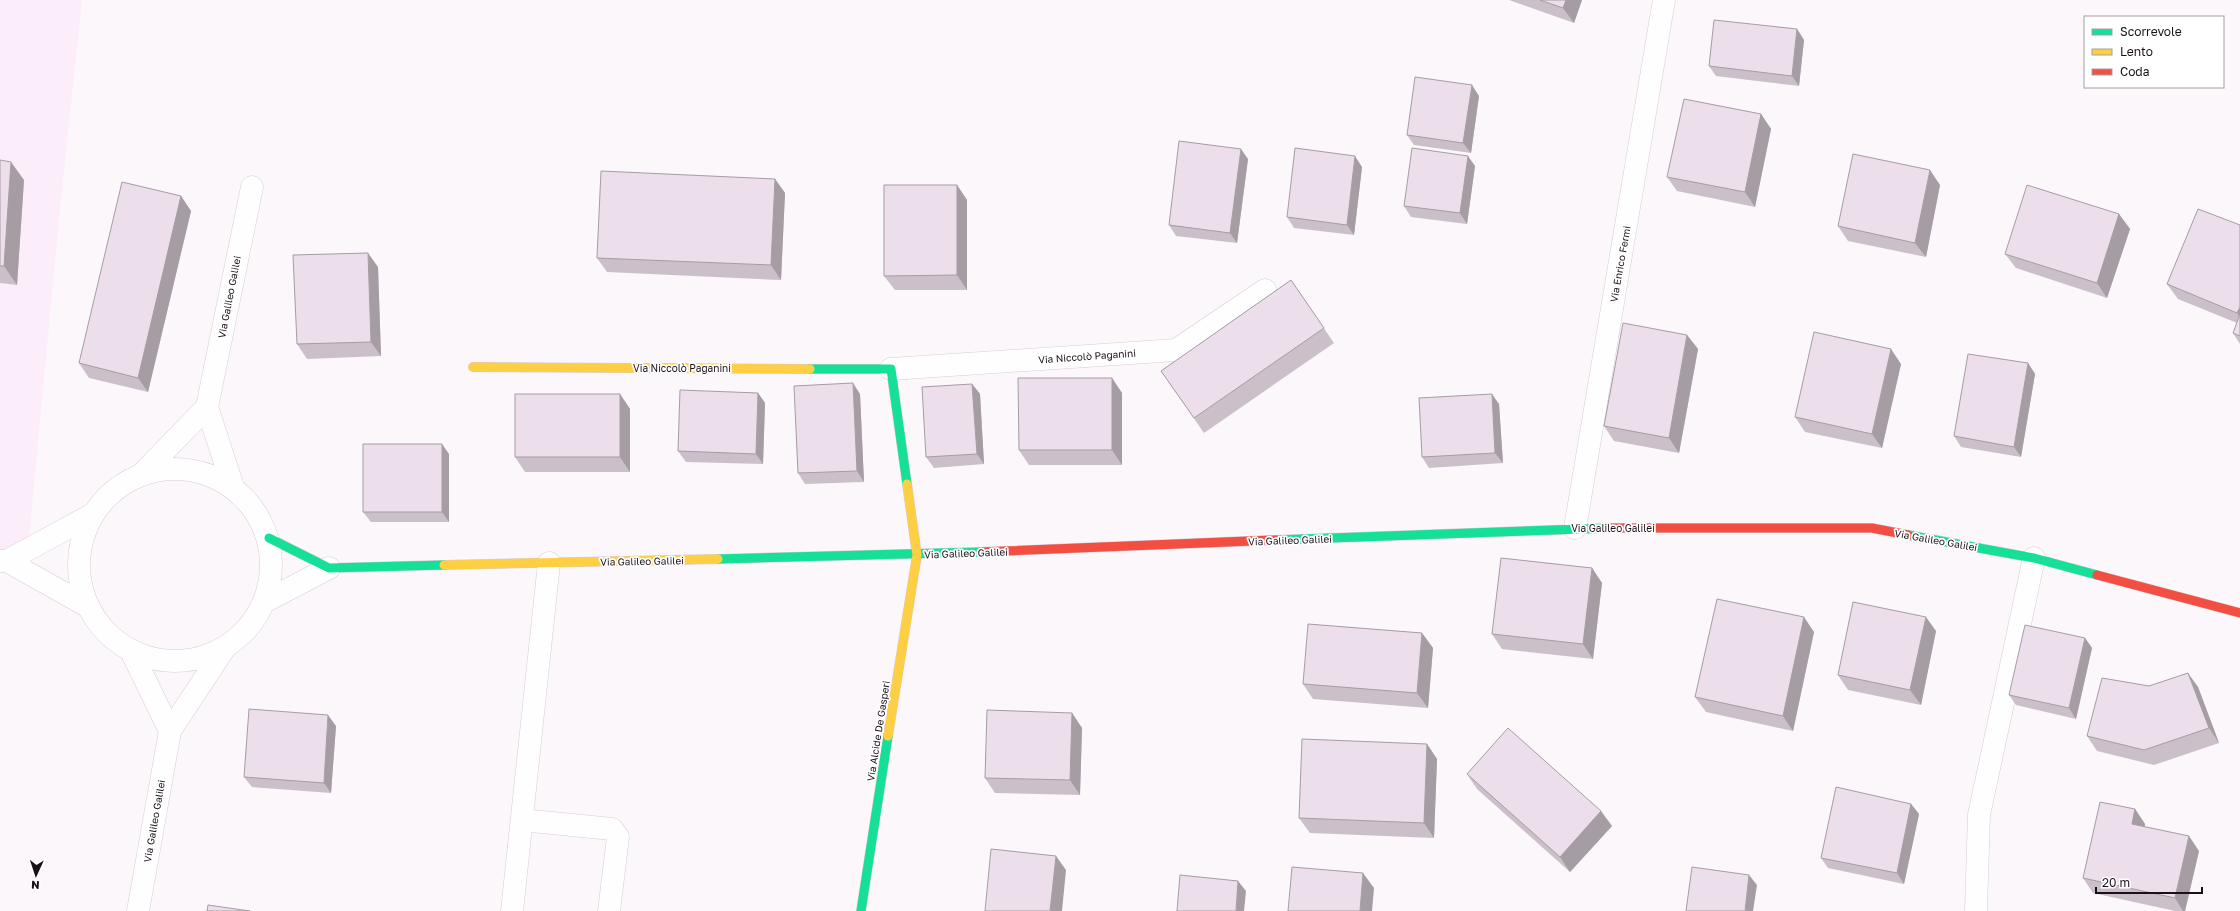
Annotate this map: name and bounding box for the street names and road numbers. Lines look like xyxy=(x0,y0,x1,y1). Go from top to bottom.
street label: Via Enrico Fermi xyxy=(1607,225,1633,303)
street label: Via Galileo Galilei xyxy=(215,255,243,339)
street label: Via Niccolò Paganini xyxy=(1038,347,1136,365)
street label: Via Niccolò Paganini xyxy=(633,362,731,374)
street label: Via Galileo Galilei xyxy=(1571,522,1655,534)
street label: Via Galileo Galilei xyxy=(1894,527,1978,553)
street label: Via Galileo Galilei xyxy=(1248,533,1332,547)
street label: Via Galileo Galilei xyxy=(924,546,1008,560)
street label: Via Galileo Galilei xyxy=(600,554,684,568)
street label: Via Alcide De Gasperi xyxy=(864,680,892,782)
street label: Via Galileo Galilei xyxy=(141,779,167,863)

